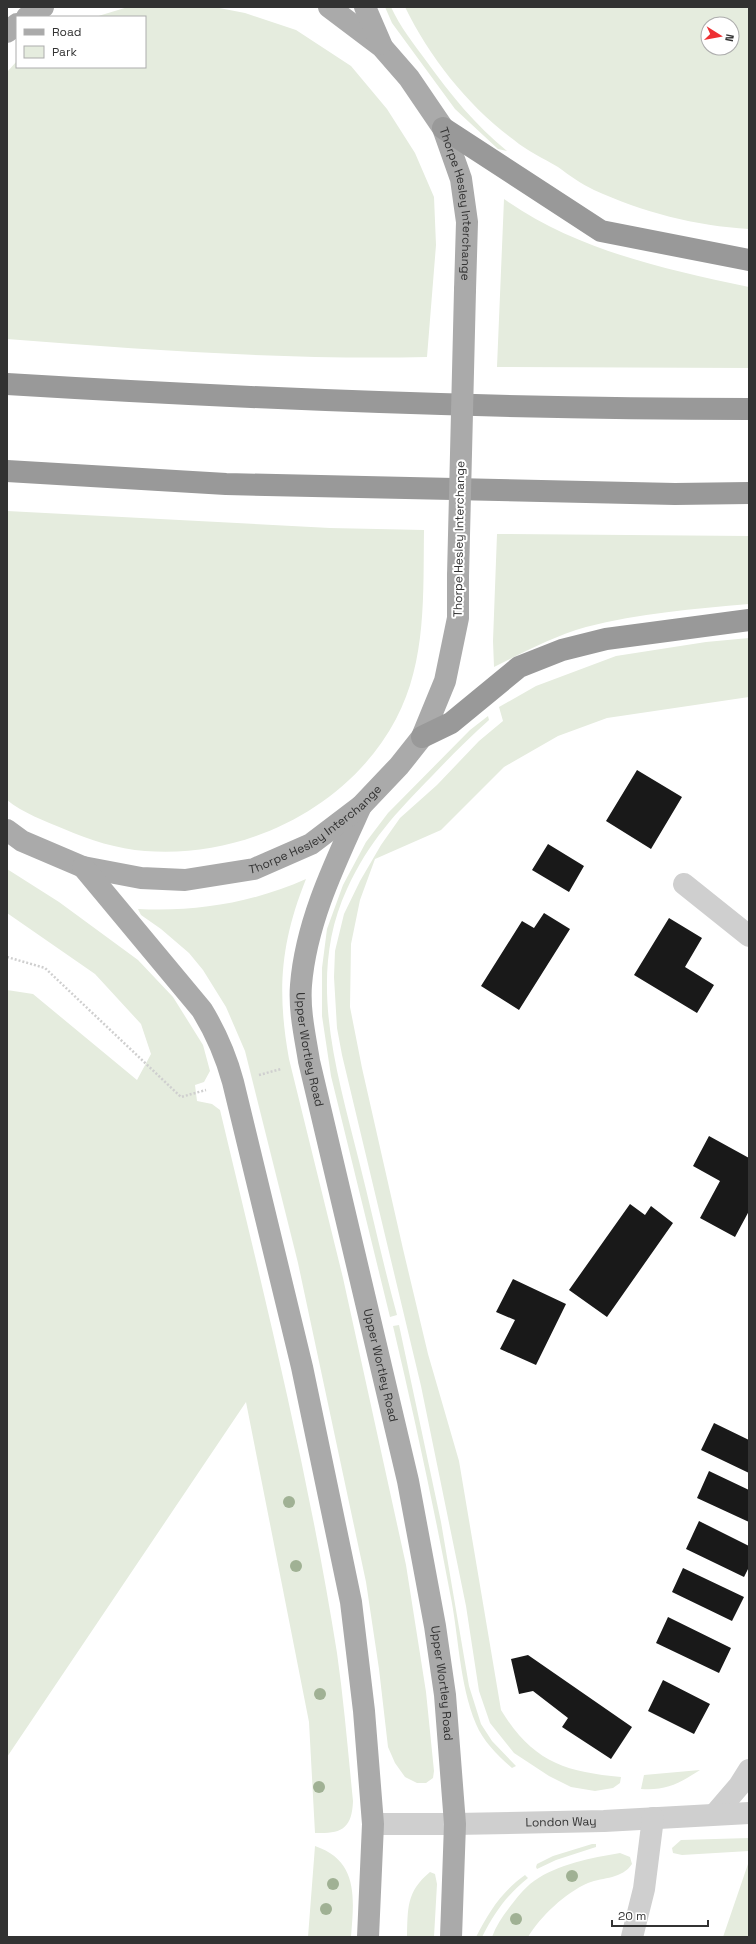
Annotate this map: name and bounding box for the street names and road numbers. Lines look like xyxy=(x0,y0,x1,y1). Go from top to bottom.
street label: Thorpe Hesley Interchange xyxy=(435,125,475,281)
street label: Thorpe Hesley Interchange xyxy=(450,461,468,617)
street label: Thorpe Hesley Interchange xyxy=(248,781,385,878)
street label: Upper Wortley Road xyxy=(293,992,327,1108)
street label: Upper Wortley Road xyxy=(360,1307,402,1424)
street label: Upper Wortley Road xyxy=(427,1624,457,1741)
street label: London Way xyxy=(525,1813,597,1831)

